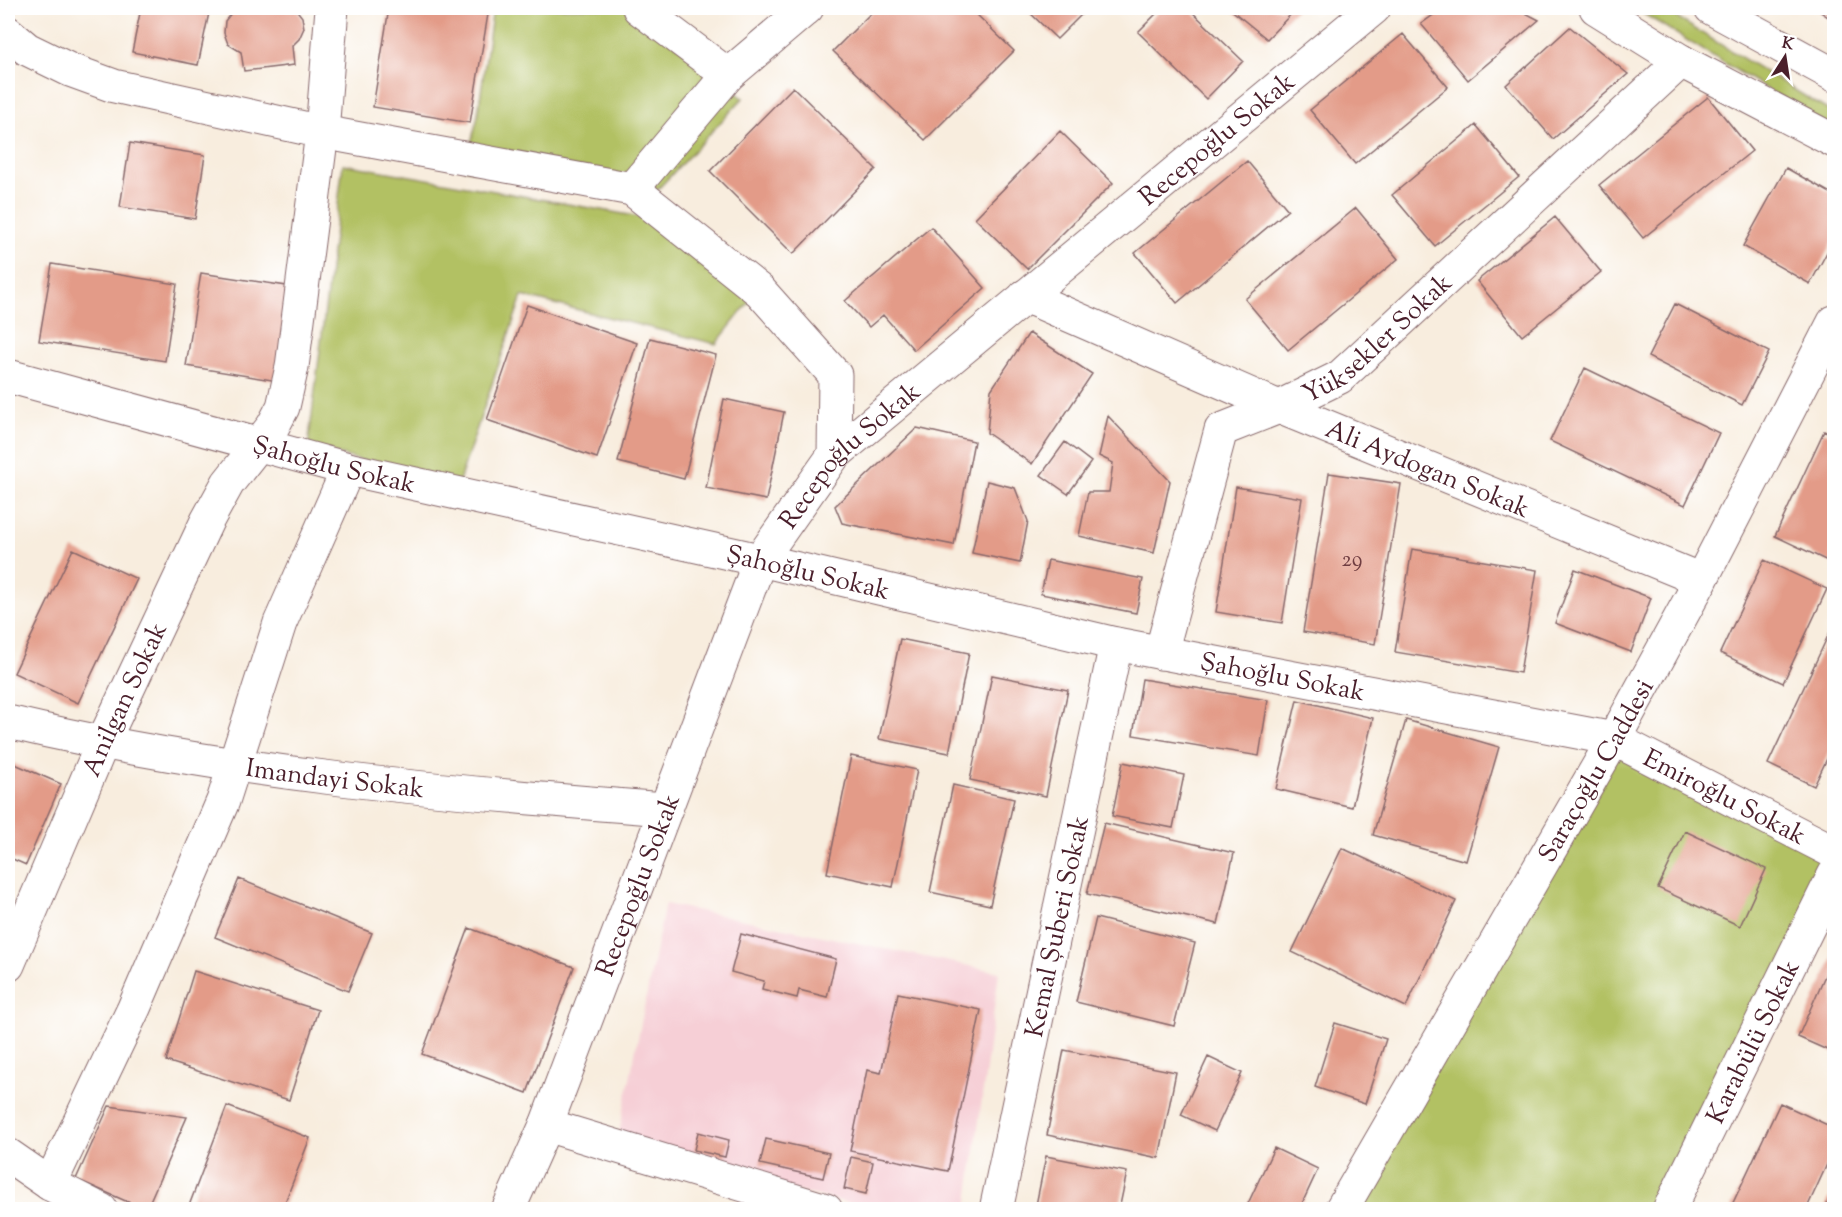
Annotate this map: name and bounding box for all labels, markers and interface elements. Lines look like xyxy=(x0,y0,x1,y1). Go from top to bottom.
north arrow xyxy=(1755,27,1815,87)
text: K xyxy=(1780,32,1796,57)
street label: Recepoğlu Sokak xyxy=(1132,65,1304,216)
street label: Yüksekler Sokak xyxy=(1296,266,1461,414)
street label: Recepoğlu Sokak xyxy=(771,375,929,537)
street label: Ali Aydogan Sokak xyxy=(1319,412,1535,529)
street label: Şahoğlu Sokak xyxy=(248,428,419,504)
street label: Şahoğlu Sokak xyxy=(722,537,893,611)
house number: 29 xyxy=(1342,545,1363,577)
street label: Anilgan Sokak xyxy=(74,617,178,783)
street label: Şahoğlu Sokak xyxy=(1197,644,1368,712)
street label: Saraçoğlu Caddesi xyxy=(1530,673,1664,870)
street label: Emiroğlu Sokak xyxy=(1636,741,1812,856)
street label: Imandayi Sokak xyxy=(243,751,426,809)
street label: Recepoğlu Sokak xyxy=(588,789,691,982)
street label: Kemal Şuberi Sokak xyxy=(1017,813,1100,1041)
street label: Karabülü Sokak xyxy=(1698,954,1810,1131)

